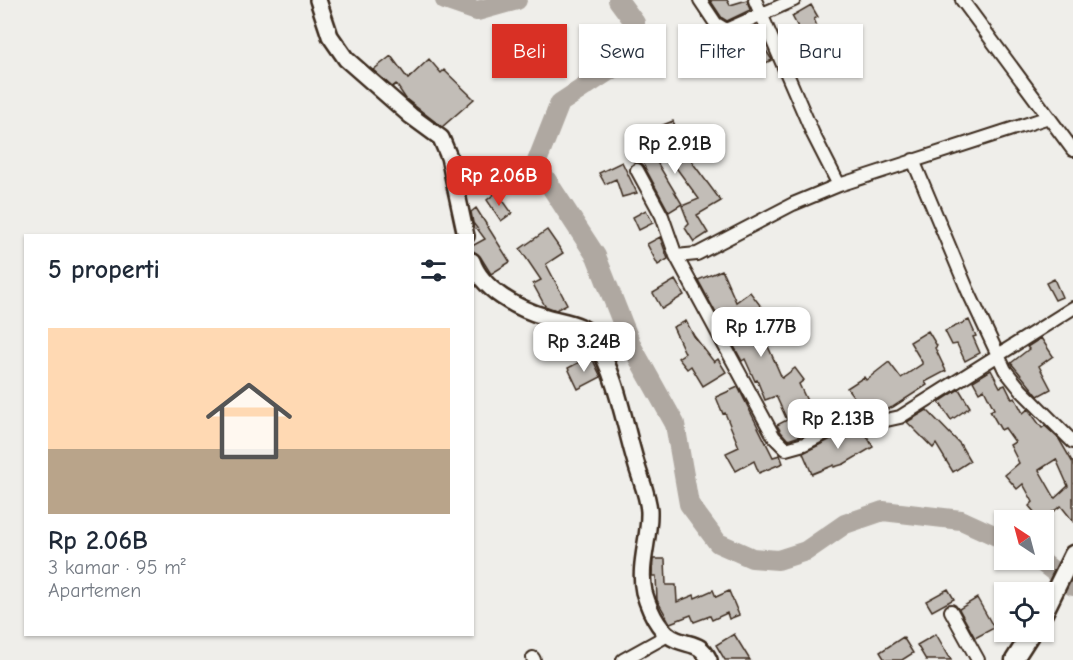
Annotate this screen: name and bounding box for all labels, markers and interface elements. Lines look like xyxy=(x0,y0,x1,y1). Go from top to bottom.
chip: Beli xyxy=(492,24,567,78)
chip: Sewa xyxy=(579,24,666,78)
chip: Filter xyxy=(678,24,766,78)
chip: Baru xyxy=(778,24,863,78)
pin: Rp 2.91B xyxy=(613,124,737,175)
text: Rp 2.91B xyxy=(638,132,712,155)
pin: Rp 2.06B xyxy=(437,156,561,207)
text: Rp 2.06B xyxy=(461,164,537,187)
icon: filters xyxy=(417,254,450,287)
text: 5 properti xyxy=(48,255,160,285)
pin: Rp 1.77B xyxy=(699,307,823,358)
text: Rp 1.77B xyxy=(726,315,796,338)
pin: Rp 3.24B xyxy=(522,322,646,373)
text: Rp 3.24B xyxy=(547,330,621,353)
icon: home xyxy=(195,367,303,475)
pin: Rp 2.13B xyxy=(776,399,900,450)
text: Rp 2.13B xyxy=(802,407,874,430)
north arrow xyxy=(994,510,1054,570)
map controls xyxy=(994,510,1054,642)
text: Rp 2.06B xyxy=(48,526,148,556)
text: 3 kamar · 95 m² xyxy=(48,556,186,579)
text: Apartemen xyxy=(48,579,141,602)
button: locate xyxy=(994,582,1054,642)

